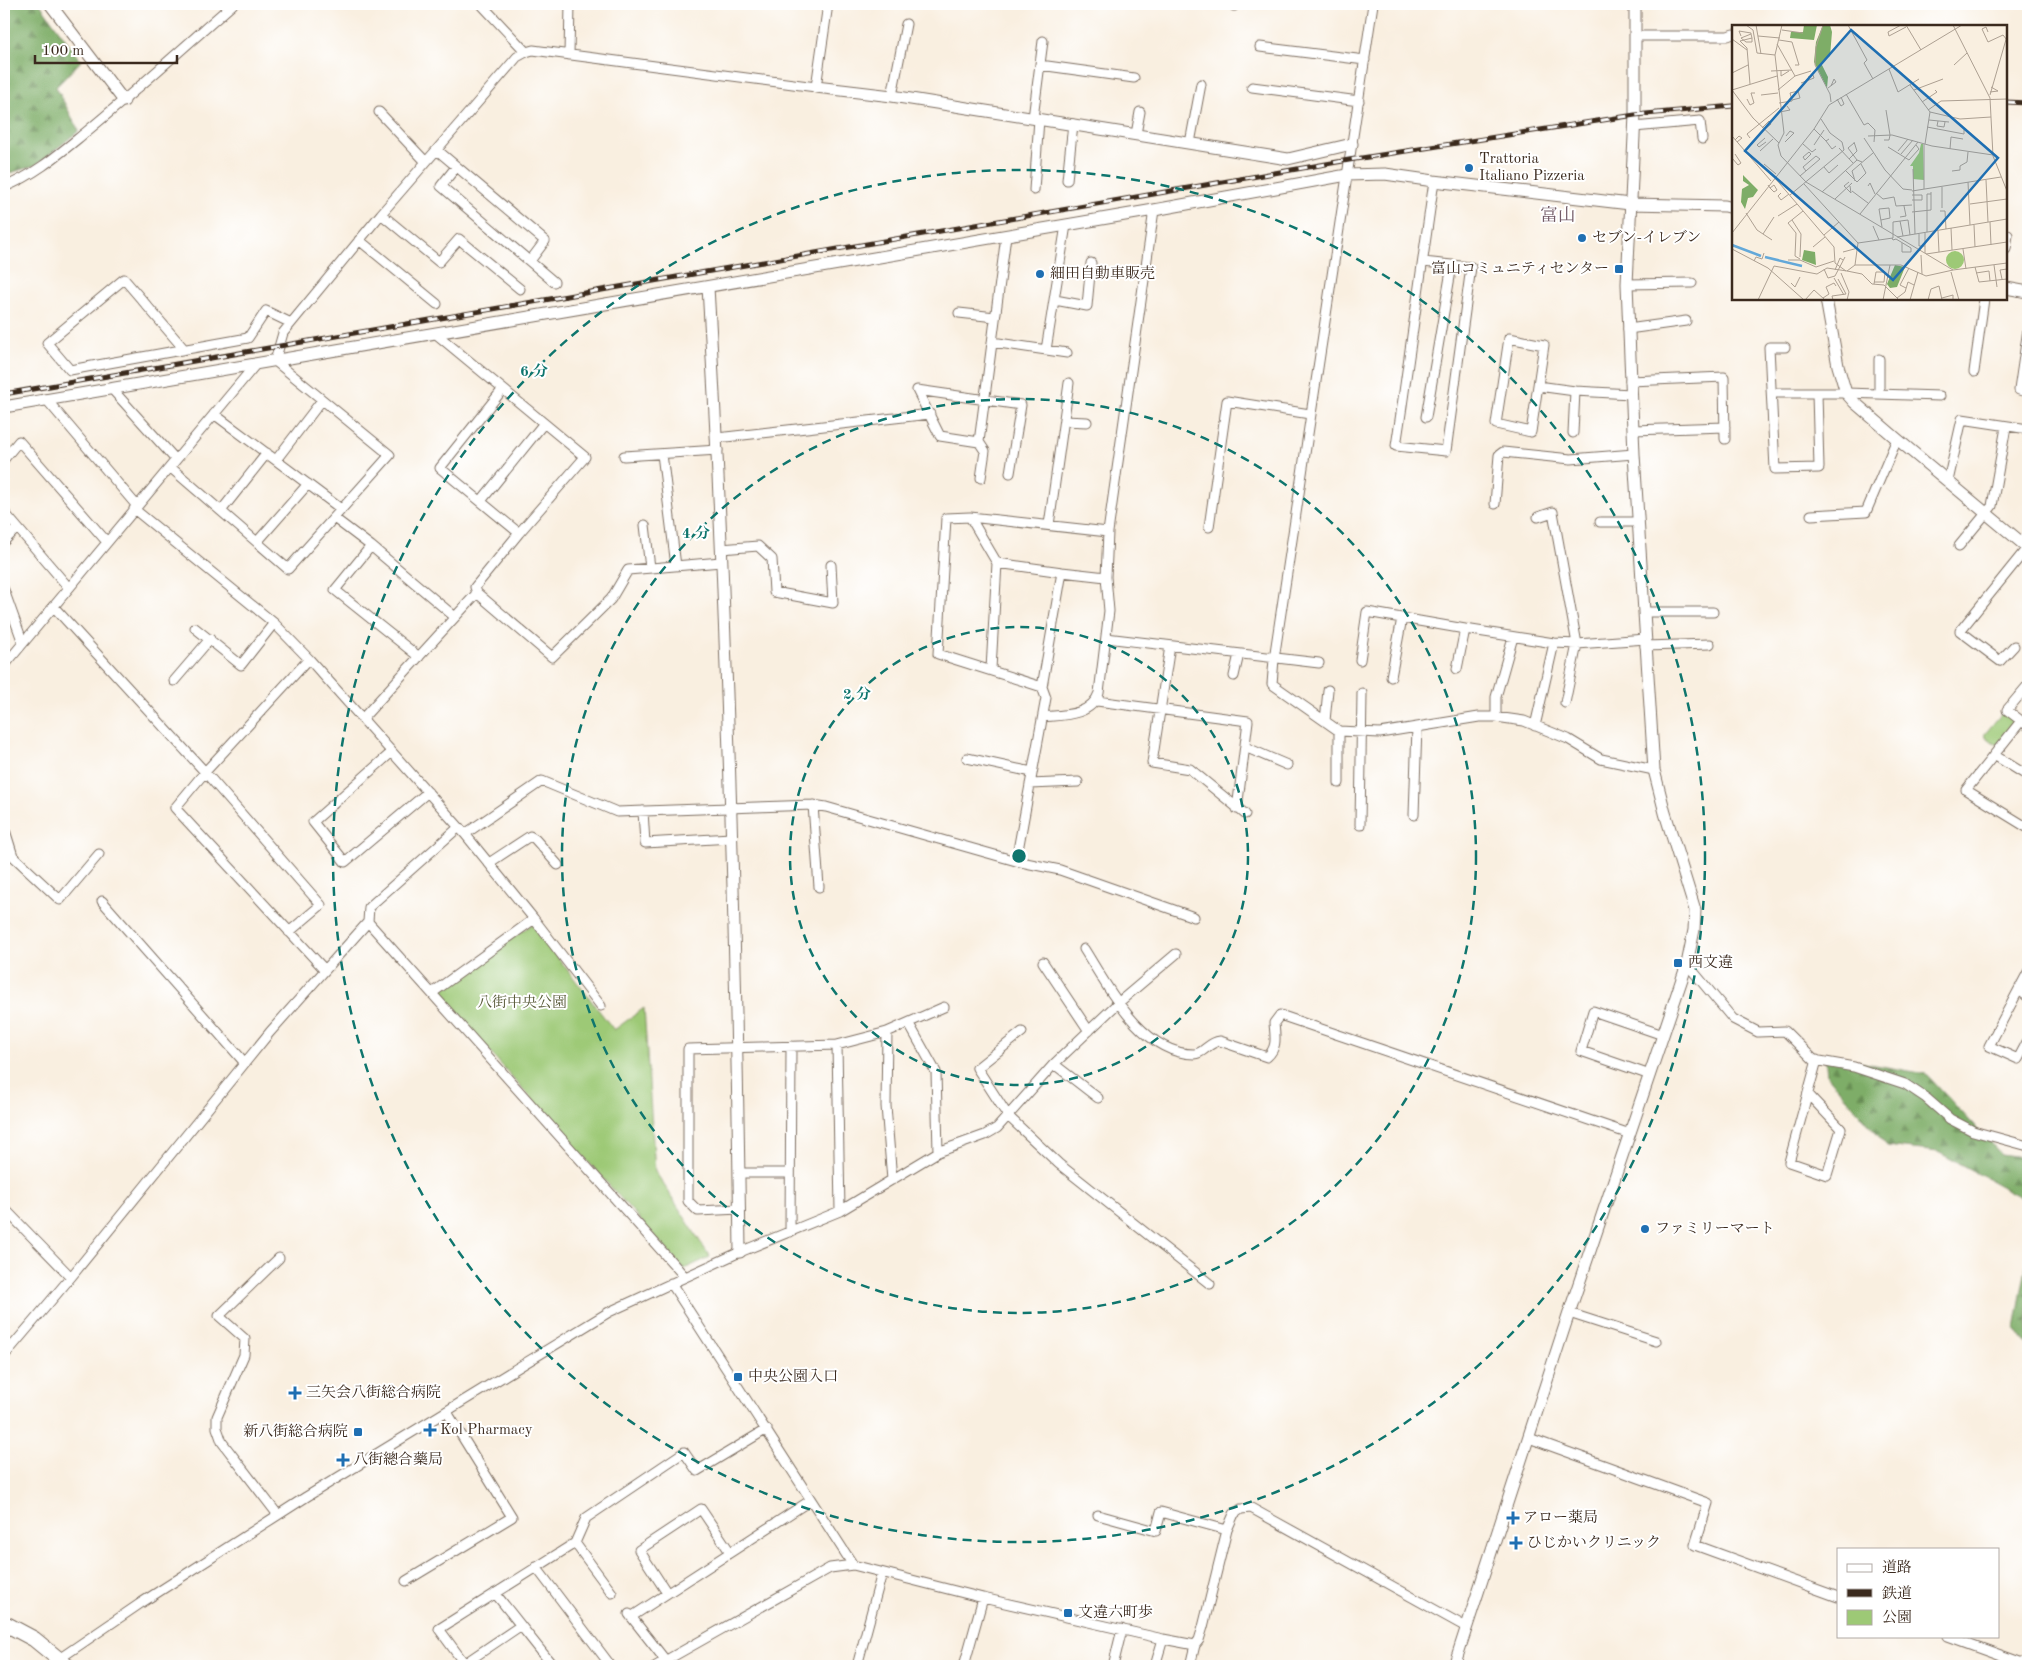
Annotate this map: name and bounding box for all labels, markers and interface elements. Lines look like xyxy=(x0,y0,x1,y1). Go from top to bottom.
inset map xyxy=(1732,25,2007,300)
scale bar xyxy=(35,32,178,64)
text: 100 m xyxy=(42,44,84,59)
place label: Trattoria Italiano Pizzeria xyxy=(1479,152,1585,184)
marker: Trattoria Italiano Pizzeria xyxy=(1463,162,1475,174)
district label: 富山 xyxy=(1540,205,1576,225)
place label: セブン-イレブン xyxy=(1592,229,1701,246)
marker: セブン-イレブン xyxy=(1576,232,1588,244)
place label: 富山コミュニティセンター xyxy=(1431,260,1609,277)
marker: 富山コミュニティセンター xyxy=(1613,263,1625,275)
place label: 細田自動車販売 xyxy=(1050,265,1155,282)
marker: 細田自動車販売 xyxy=(1034,268,1046,280)
text: 6 分 xyxy=(520,363,548,380)
text: 4 分 xyxy=(682,525,710,542)
text: 2 分 xyxy=(843,686,871,703)
centre of rings xyxy=(1010,847,1028,865)
place label: 西文違 xyxy=(1688,954,1733,971)
marker: 西文違 xyxy=(1672,957,1684,969)
park label: 八街中央公園 xyxy=(477,994,567,1011)
place label: ファミリーマート xyxy=(1655,1221,1775,1237)
marker: ファミリーマート xyxy=(1639,1223,1651,1235)
place label: 中央公園入口 xyxy=(748,1368,838,1385)
marker: 中央公園入口 xyxy=(732,1371,744,1383)
place label: 三矢会八街総合病院 xyxy=(306,1384,441,1401)
marker: 三矢会八街総合病院 xyxy=(288,1386,302,1400)
place label: 新八街総合病院 xyxy=(243,1423,348,1440)
place label: Kol Pharmacy xyxy=(440,1423,533,1438)
marker: Kol Pharmacy xyxy=(424,1424,436,1436)
marker: 新八街総合病院 xyxy=(352,1426,364,1438)
place label: 八街總合藥局 xyxy=(353,1451,443,1468)
marker: 八街總合藥局 xyxy=(337,1454,349,1466)
place label: アロー薬局 xyxy=(1523,1509,1598,1526)
marker: アロー薬局 xyxy=(1507,1512,1519,1524)
place label: ひじかいクリニック xyxy=(1527,1535,1661,1551)
marker: ひじかいクリニック xyxy=(1509,1536,1523,1550)
legend xyxy=(1837,1548,2000,1638)
text: 道路 xyxy=(1882,1559,1912,1576)
text: 鉄道 xyxy=(1882,1585,1912,1602)
place label: 文違六町歩 xyxy=(1078,1604,1153,1621)
marker: 文違六町歩 xyxy=(1062,1607,1074,1619)
text: 公園 xyxy=(1882,1609,1912,1626)

